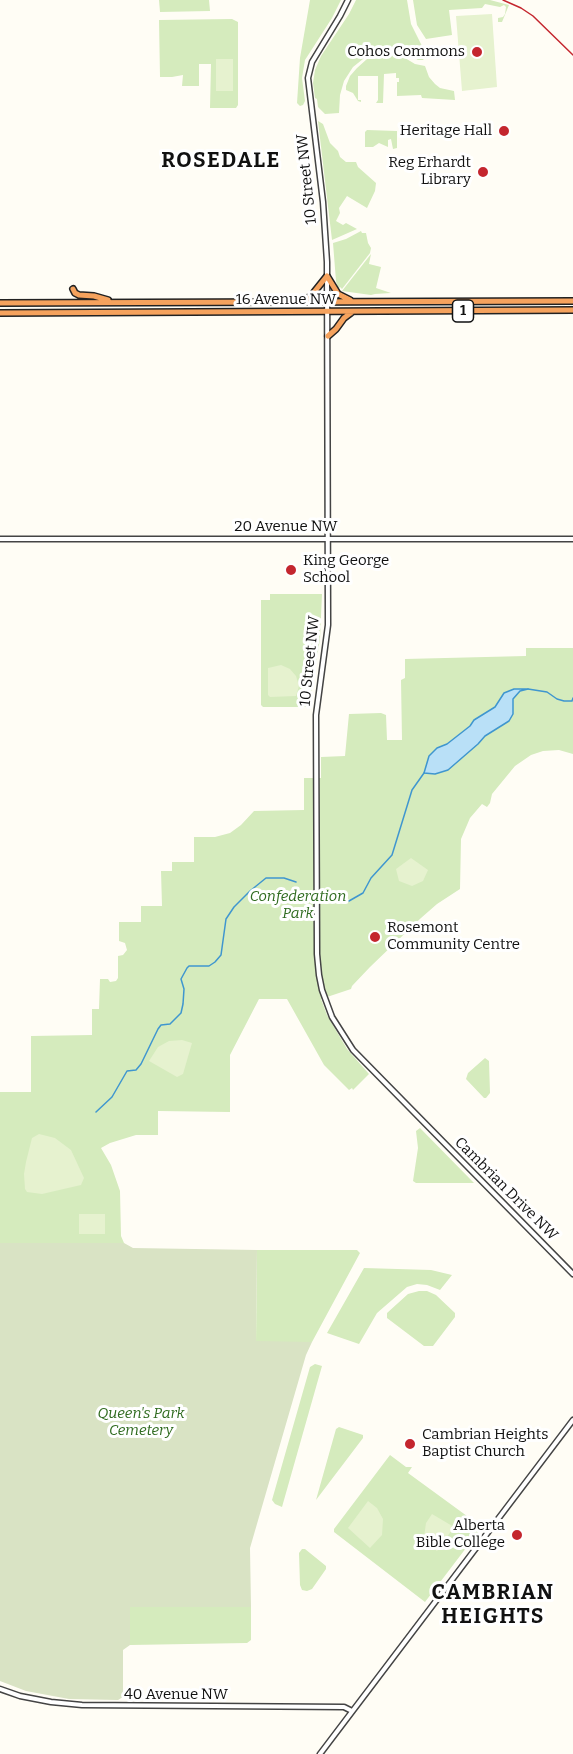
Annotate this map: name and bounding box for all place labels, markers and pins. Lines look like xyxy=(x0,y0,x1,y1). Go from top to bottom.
place label: Cohos Commons xyxy=(347,43,465,61)
marker: Cohos Commons xyxy=(470,45,484,59)
place label: Heritage Hall xyxy=(400,122,492,140)
marker: Heritage Hall xyxy=(497,124,511,138)
place label: Reg Erhardt Library xyxy=(388,154,471,189)
marker: Reg Erhardt Library xyxy=(476,165,490,179)
place label: King George School xyxy=(303,552,389,587)
marker: King George School xyxy=(284,563,298,577)
place label: Rosemont Community Centre xyxy=(387,919,520,954)
marker: Rosemont Community Centre xyxy=(368,930,382,944)
place label: Cambrian Heights Baptist Church xyxy=(422,1426,548,1461)
marker: Cambrian Heights Baptist Church xyxy=(403,1437,417,1451)
place label: Alberta Bible College xyxy=(416,1517,505,1552)
marker: Alberta Bible College xyxy=(510,1528,524,1542)

